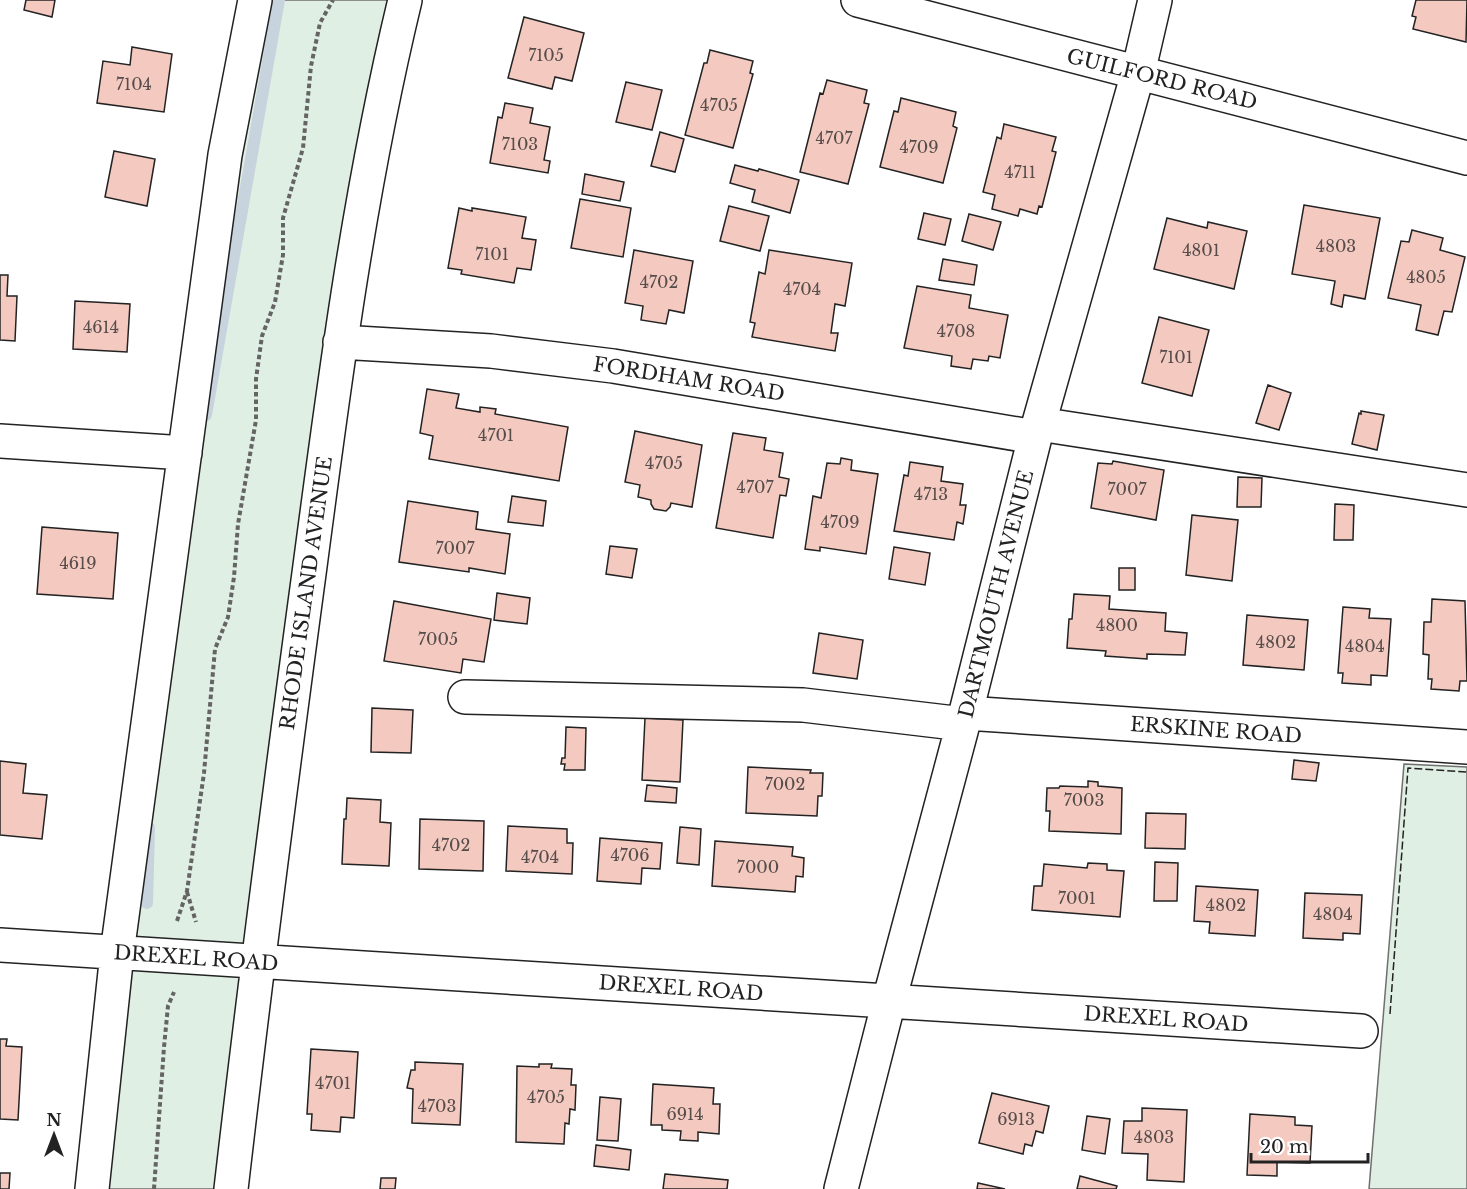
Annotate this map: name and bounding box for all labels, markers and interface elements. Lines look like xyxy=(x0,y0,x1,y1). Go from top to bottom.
street label: GUILFORD ROAD xyxy=(1064,44,1260,114)
house number: 7105 xyxy=(528,45,564,65)
house number: 7104 xyxy=(116,74,152,94)
house number: 4705 xyxy=(700,95,738,115)
house number: 4707 xyxy=(816,128,853,148)
house number: 7103 xyxy=(502,134,538,154)
house number: 4709 xyxy=(899,137,939,157)
house number: 4711 xyxy=(1004,162,1036,182)
house number: 4803 xyxy=(1316,236,1356,256)
house number: 4801 xyxy=(1182,240,1220,260)
house number: 7101 xyxy=(475,244,509,264)
house number: 4805 xyxy=(1406,267,1446,287)
house number: 4702 xyxy=(640,272,678,292)
house number: 4704 xyxy=(783,279,821,299)
house number: 4614 xyxy=(83,317,119,337)
house number: 4708 xyxy=(937,321,975,341)
house number: 7101 xyxy=(1159,347,1193,367)
street label: FORDHAM ROAD xyxy=(592,352,786,406)
house number: 4701 xyxy=(478,425,514,445)
house number: 4705 xyxy=(645,453,683,473)
street label: RHODE ISLAND AVENUE xyxy=(275,455,337,731)
street label: DARTMOUTH AVENUE xyxy=(954,468,1038,720)
house number: 4707 xyxy=(737,477,774,497)
house number: 7007 xyxy=(1108,479,1147,499)
house number: 4713 xyxy=(914,484,948,504)
house number: 4709 xyxy=(820,512,860,532)
house number: 7007 xyxy=(436,538,475,558)
house number: 4619 xyxy=(59,553,97,573)
house number: 4800 xyxy=(1096,615,1138,635)
house number: 7005 xyxy=(418,629,458,649)
house number: 4802 xyxy=(1256,632,1296,652)
house number: 4804 xyxy=(1345,636,1385,656)
street label: ERSKINE ROAD xyxy=(1129,712,1303,748)
house number: 7002 xyxy=(765,774,805,794)
house number: 7003 xyxy=(1064,790,1104,810)
house number: 4702 xyxy=(432,835,470,855)
house number: 4706 xyxy=(610,845,650,865)
house number: 4704 xyxy=(521,847,559,867)
house number: 7000 xyxy=(737,857,779,877)
house number: 7001 xyxy=(1058,888,1096,908)
house number: 4802 xyxy=(1206,895,1246,915)
house number: 4804 xyxy=(1313,904,1353,924)
street label: DREXEL ROAD xyxy=(113,940,279,976)
street label: DREXEL ROAD xyxy=(598,970,764,1006)
street label: DREXEL ROAD xyxy=(1083,1001,1249,1037)
house number: 4701 xyxy=(315,1073,351,1093)
house number: 4705 xyxy=(527,1087,565,1107)
house number: 4703 xyxy=(418,1096,456,1116)
house number: 6914 xyxy=(666,1104,704,1124)
north arrow xyxy=(24,1105,84,1165)
house number: 6913 xyxy=(997,1109,1035,1129)
text: N xyxy=(46,1110,62,1130)
scale bar xyxy=(1251,1126,1368,1164)
house number: 4803 xyxy=(1134,1127,1174,1147)
text: 20 m xyxy=(1260,1136,1308,1158)

